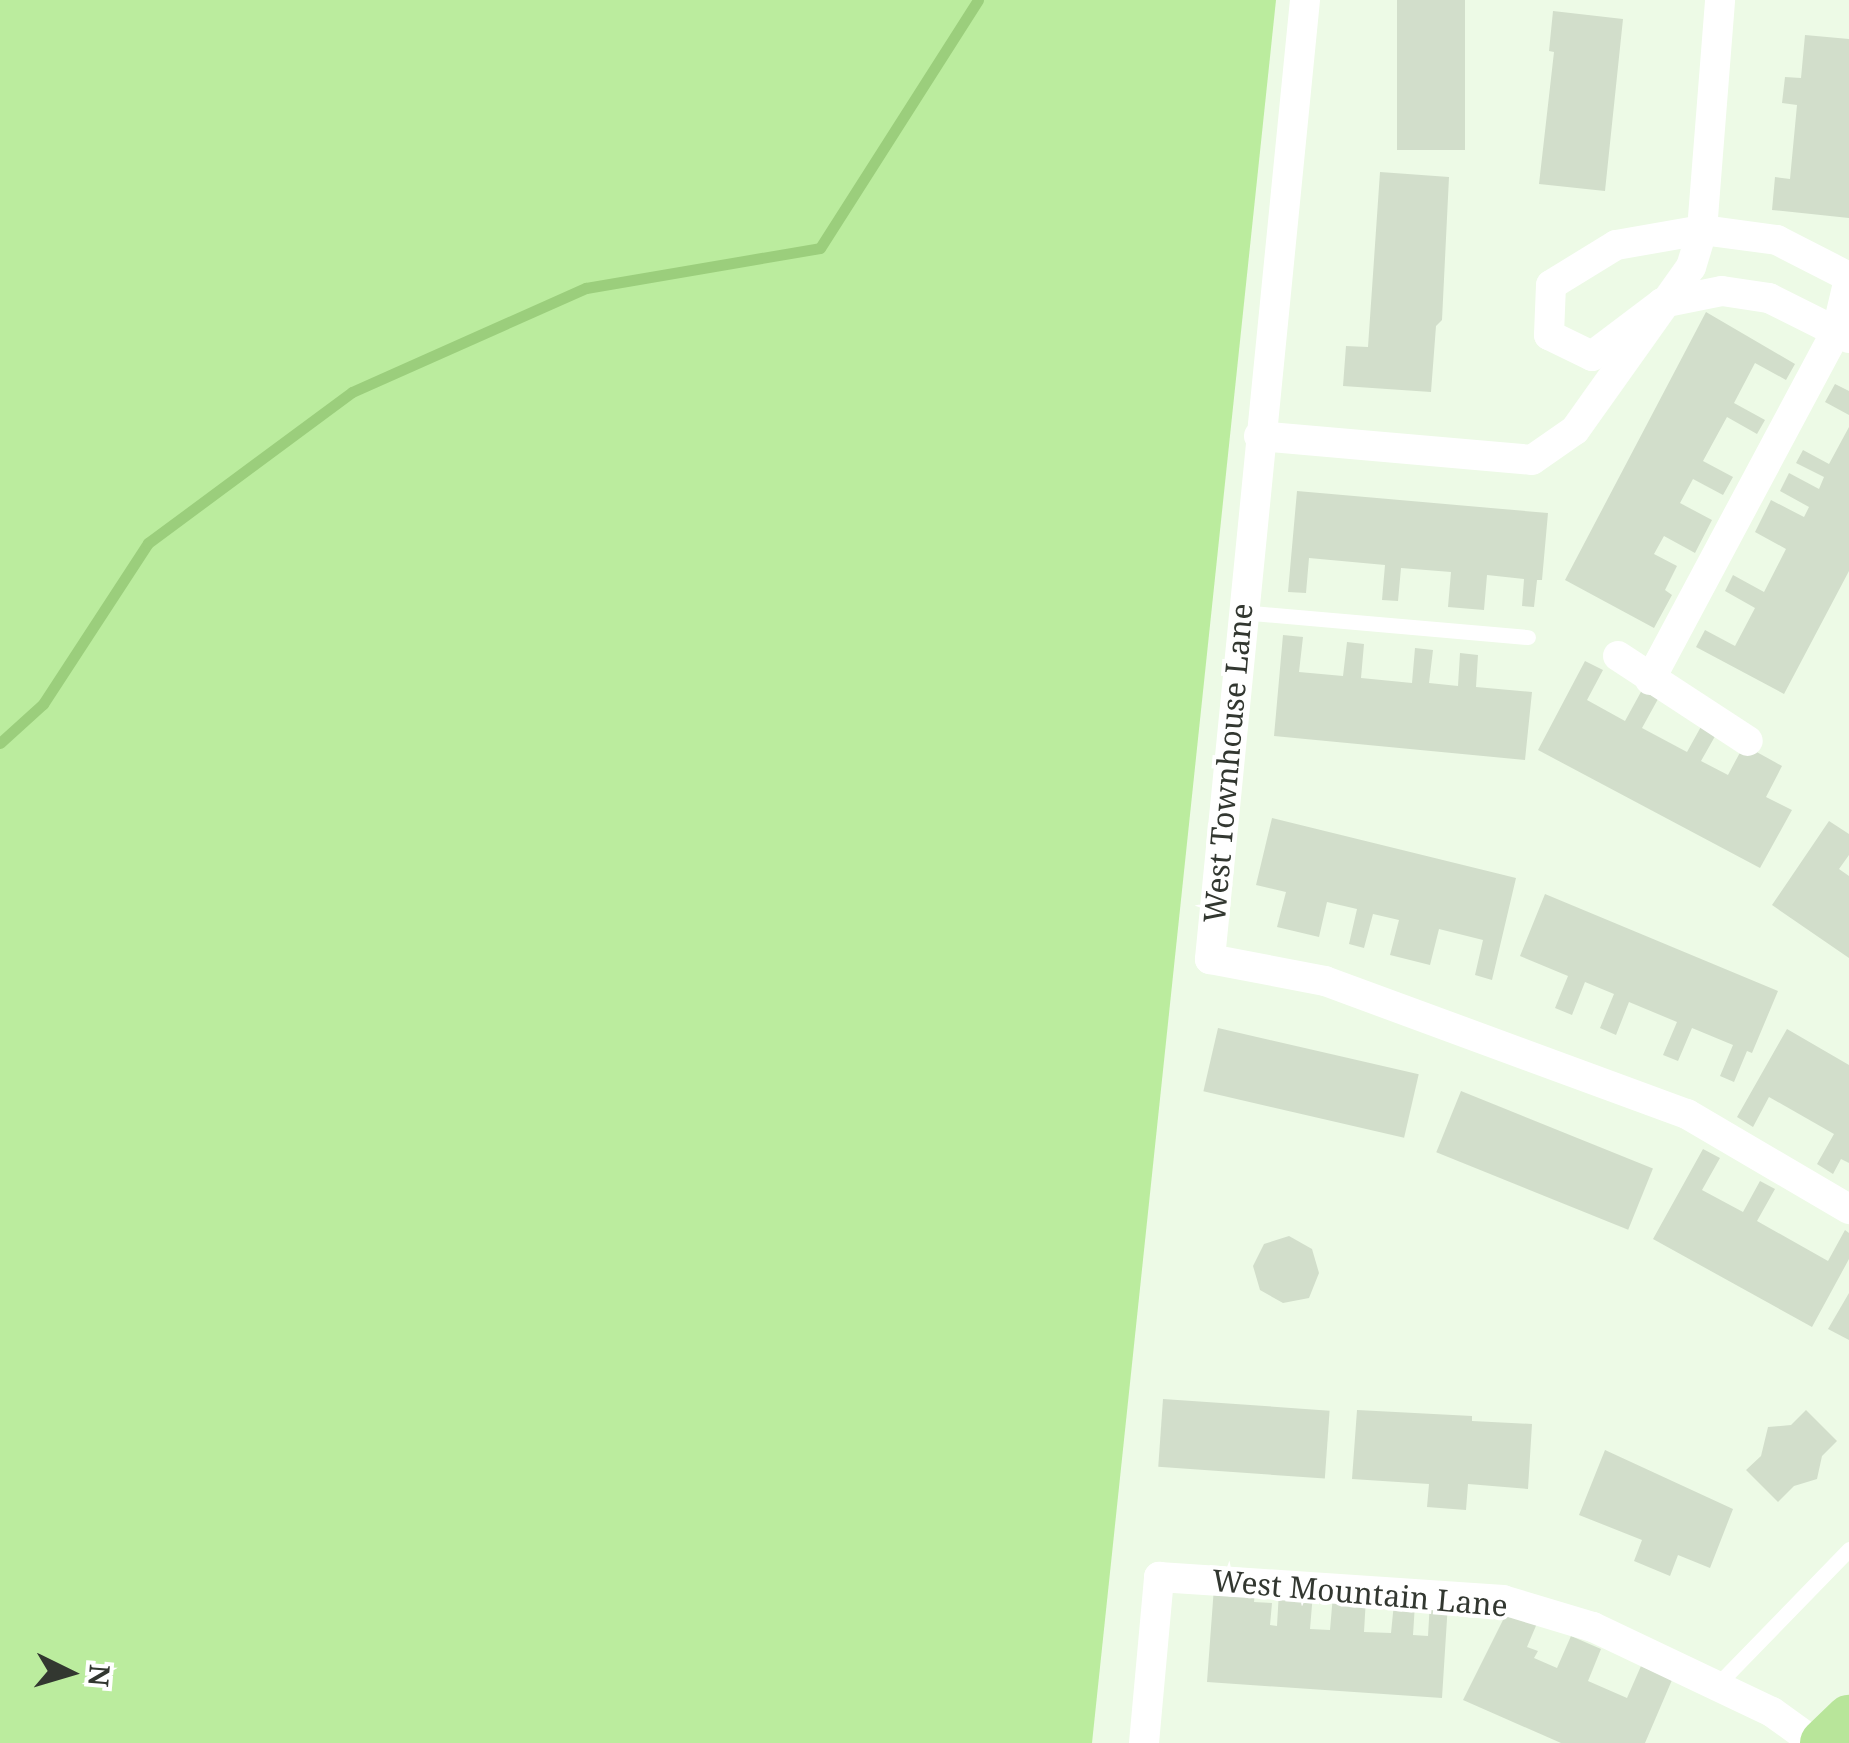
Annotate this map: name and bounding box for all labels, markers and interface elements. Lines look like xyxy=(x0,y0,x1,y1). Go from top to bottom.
street label: West Townhouse Lane xyxy=(1196,602,1260,924)
street label: West Mountain Lane xyxy=(1211,1562,1509,1624)
north arrow xyxy=(20,1623,120,1723)
text: N xyxy=(80,1663,120,1688)

